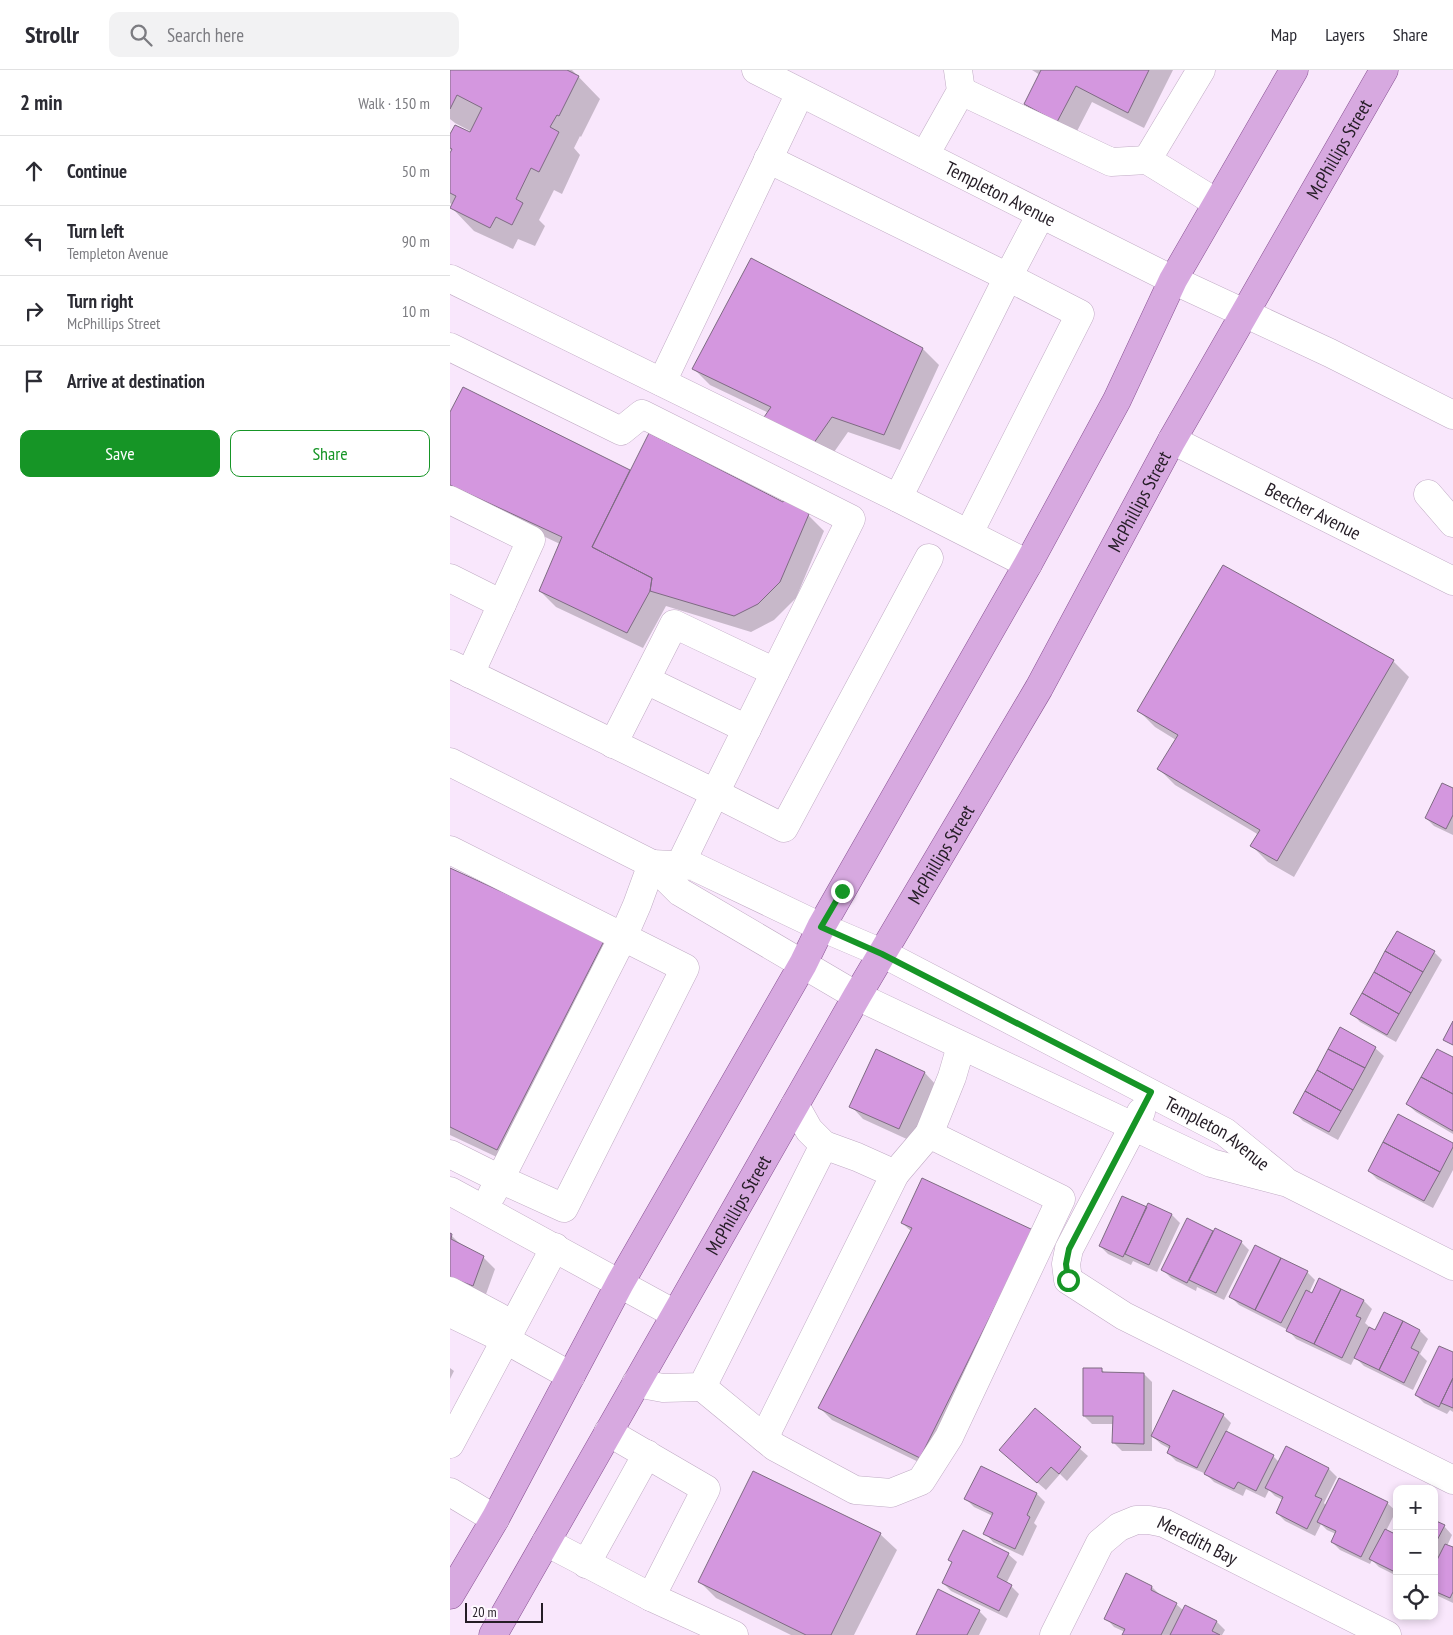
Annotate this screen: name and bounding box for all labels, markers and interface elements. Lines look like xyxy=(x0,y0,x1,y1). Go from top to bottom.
search box xyxy=(109,12,459,57)
text: Strollr xyxy=(25,19,79,50)
icon: search xyxy=(127,21,155,49)
text: Search here xyxy=(167,23,244,47)
text: Map xyxy=(1271,23,1297,46)
text: Layers xyxy=(1325,23,1365,46)
text: Share xyxy=(1393,23,1428,46)
text: 2 min xyxy=(20,89,62,116)
text: Walk · 150 m xyxy=(358,93,430,113)
street label: McPhillips Street xyxy=(1301,94,1377,203)
street label: Templeton Avenue xyxy=(941,156,1060,231)
icon: ahead xyxy=(20,157,48,185)
text: Continue xyxy=(67,159,127,183)
text: 50 m xyxy=(402,161,430,181)
text: Turn left xyxy=(67,219,124,243)
icon: left xyxy=(20,227,48,255)
text: 90 m xyxy=(402,231,430,251)
text: Templeton Avenue xyxy=(67,243,168,263)
text: Turn right xyxy=(67,289,133,313)
icon: right xyxy=(20,297,48,325)
text: 10 m xyxy=(402,301,430,321)
text: McPhillips Street xyxy=(67,313,160,333)
icon: arrive xyxy=(20,367,48,395)
text: Arrive at destination xyxy=(67,369,205,393)
button: Save xyxy=(20,430,220,477)
button: Share xyxy=(230,430,430,477)
street label: McPhillips Street xyxy=(1102,446,1176,556)
street label: Beecher Avenue xyxy=(1261,477,1365,545)
street label: McPhillips Street xyxy=(902,800,980,908)
route end xyxy=(831,880,854,903)
street label: Templeton Avenue xyxy=(1161,1091,1275,1176)
street label: McPhillips Street xyxy=(700,1150,776,1259)
route start xyxy=(1057,1269,1080,1292)
map controls xyxy=(1393,1485,1438,1620)
button: + xyxy=(1393,1485,1438,1530)
street label: Meredith Bay xyxy=(1153,1510,1243,1570)
button: − xyxy=(1393,1530,1438,1575)
button: locate xyxy=(1393,1575,1438,1620)
scale bar xyxy=(465,1600,542,1623)
text: 20 m xyxy=(472,1603,497,1621)

